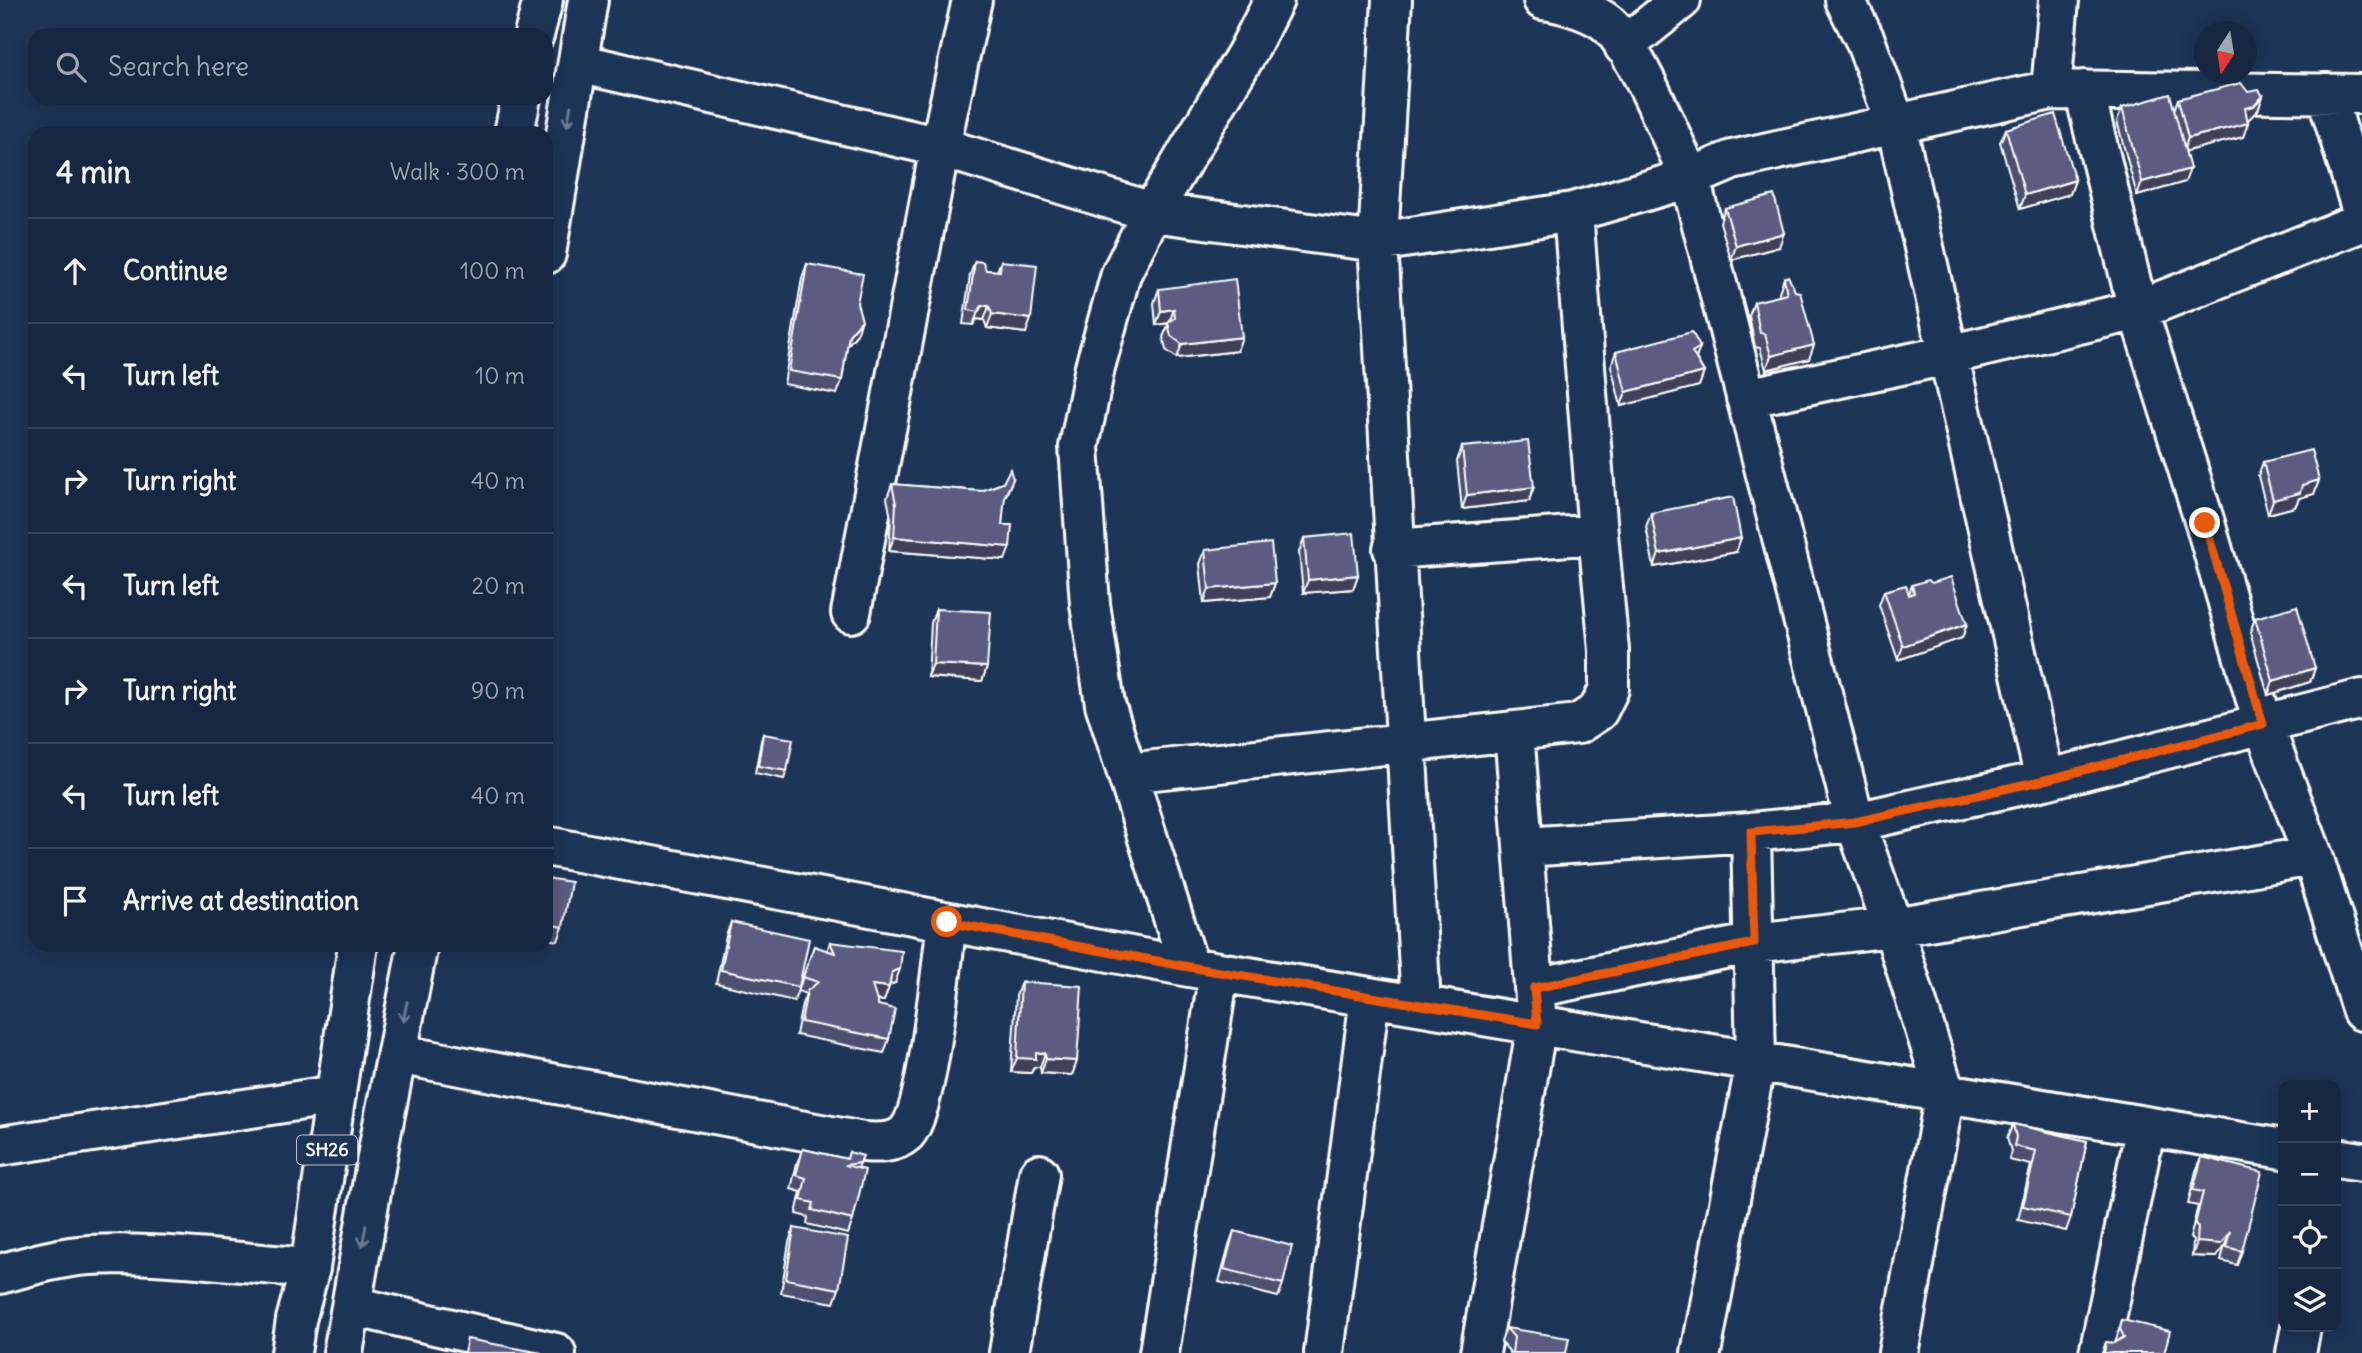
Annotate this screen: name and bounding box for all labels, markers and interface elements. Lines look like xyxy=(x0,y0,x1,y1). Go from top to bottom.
north arrow xyxy=(2194,21,2257,84)
search box xyxy=(28,28,553,105)
icon: search xyxy=(52,48,90,86)
text: Search here xyxy=(108,50,249,83)
one-way arrow xyxy=(562,104,575,127)
text: 4 min xyxy=(56,153,131,191)
text: Walk · 300 m xyxy=(390,157,525,186)
icon: ahead xyxy=(56,252,94,290)
text: Continue xyxy=(123,254,228,287)
text: 100 m xyxy=(460,256,525,285)
icon: left xyxy=(56,357,94,395)
text: Turn left xyxy=(123,359,219,392)
text: 10 m xyxy=(475,361,525,390)
icon: right xyxy=(56,462,94,500)
text: Turn right xyxy=(123,464,236,497)
text: 40 m xyxy=(471,466,525,495)
route end xyxy=(2189,507,2220,538)
icon: left xyxy=(56,567,94,605)
text: Turn left xyxy=(123,569,219,602)
text: 20 m xyxy=(472,571,525,600)
icon: right xyxy=(56,672,94,710)
text: Turn right xyxy=(123,674,236,707)
text: 90 m xyxy=(471,676,525,705)
icon: left xyxy=(56,777,94,815)
text: Turn left xyxy=(123,779,219,812)
text: 40 m xyxy=(471,781,525,810)
icon: arrive xyxy=(56,882,94,920)
text: Arrive at destination xyxy=(123,884,359,917)
route start xyxy=(931,906,962,937)
one-way arrow xyxy=(397,1000,411,1023)
map controls xyxy=(2278,1080,2341,1332)
button: + xyxy=(2278,1080,2341,1143)
road number: SH26 xyxy=(297,1135,357,1164)
button: − xyxy=(2278,1143,2341,1206)
button: locate xyxy=(2278,1206,2341,1269)
one-way arrow xyxy=(357,1224,370,1247)
button: layers xyxy=(2278,1269,2341,1332)

